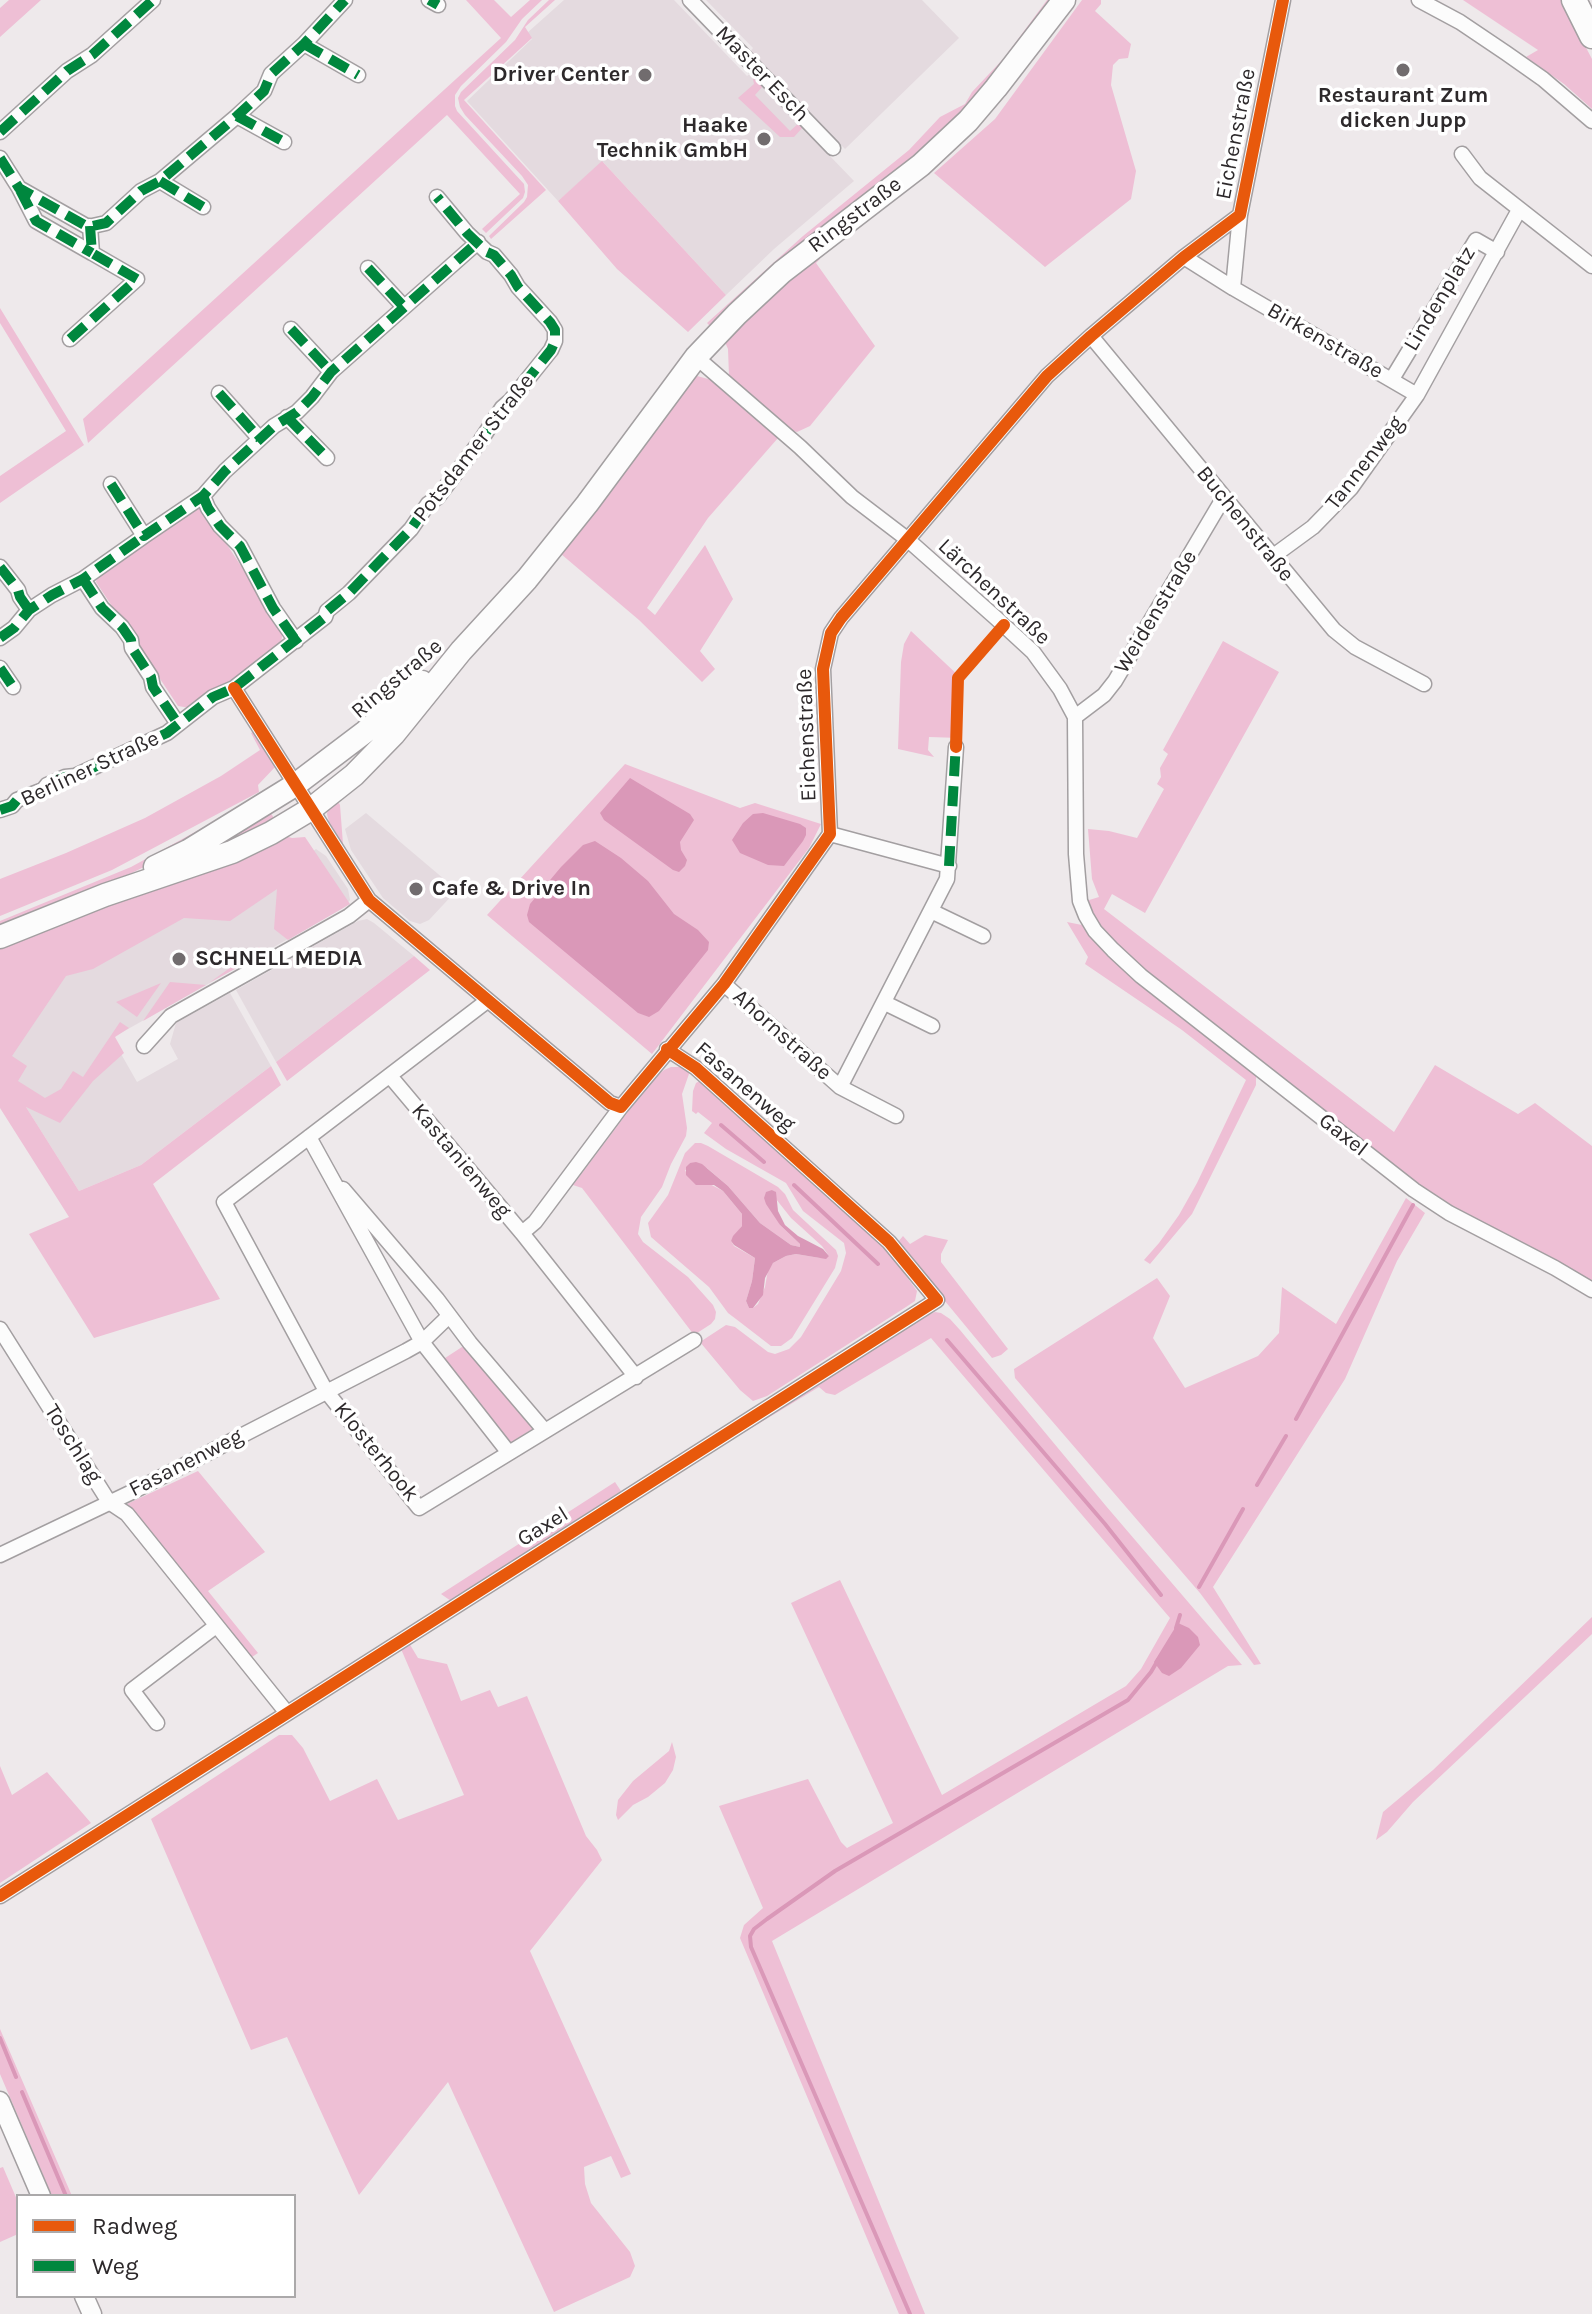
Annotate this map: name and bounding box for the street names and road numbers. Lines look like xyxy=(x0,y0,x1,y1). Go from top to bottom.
street label: Master Esch xyxy=(710,20,814,128)
street label: Eichenstraße xyxy=(1210,66,1262,202)
street label: Ringstraße xyxy=(803,171,907,259)
street label: Lindenplatz xyxy=(1398,242,1482,356)
street label: Birkenstraße xyxy=(1262,297,1388,385)
street label: Potsdamer Straße xyxy=(408,369,540,527)
street label: Tannenweg xyxy=(1320,411,1410,515)
street label: Buchenstraße xyxy=(1190,461,1300,587)
street label: Lärchenstraße xyxy=(932,533,1056,651)
street label: Weidenstraße xyxy=(1109,546,1203,678)
street label: Ringstraße xyxy=(346,633,448,725)
street label: Eichenstraße xyxy=(791,668,823,802)
street label: Berliner Straße xyxy=(17,725,163,813)
street label: Ahornstraße xyxy=(727,984,837,1086)
street label: Fasanenweg xyxy=(689,1036,801,1138)
street label: Kastanienweg xyxy=(405,1098,517,1224)
street label: Gaxel xyxy=(1313,1108,1373,1162)
street label: Klosterhook xyxy=(328,1397,424,1507)
street label: Toschlag xyxy=(38,1400,108,1488)
street label: Fasanenweg xyxy=(125,1423,247,1503)
street label: Gaxel xyxy=(513,1501,573,1553)

